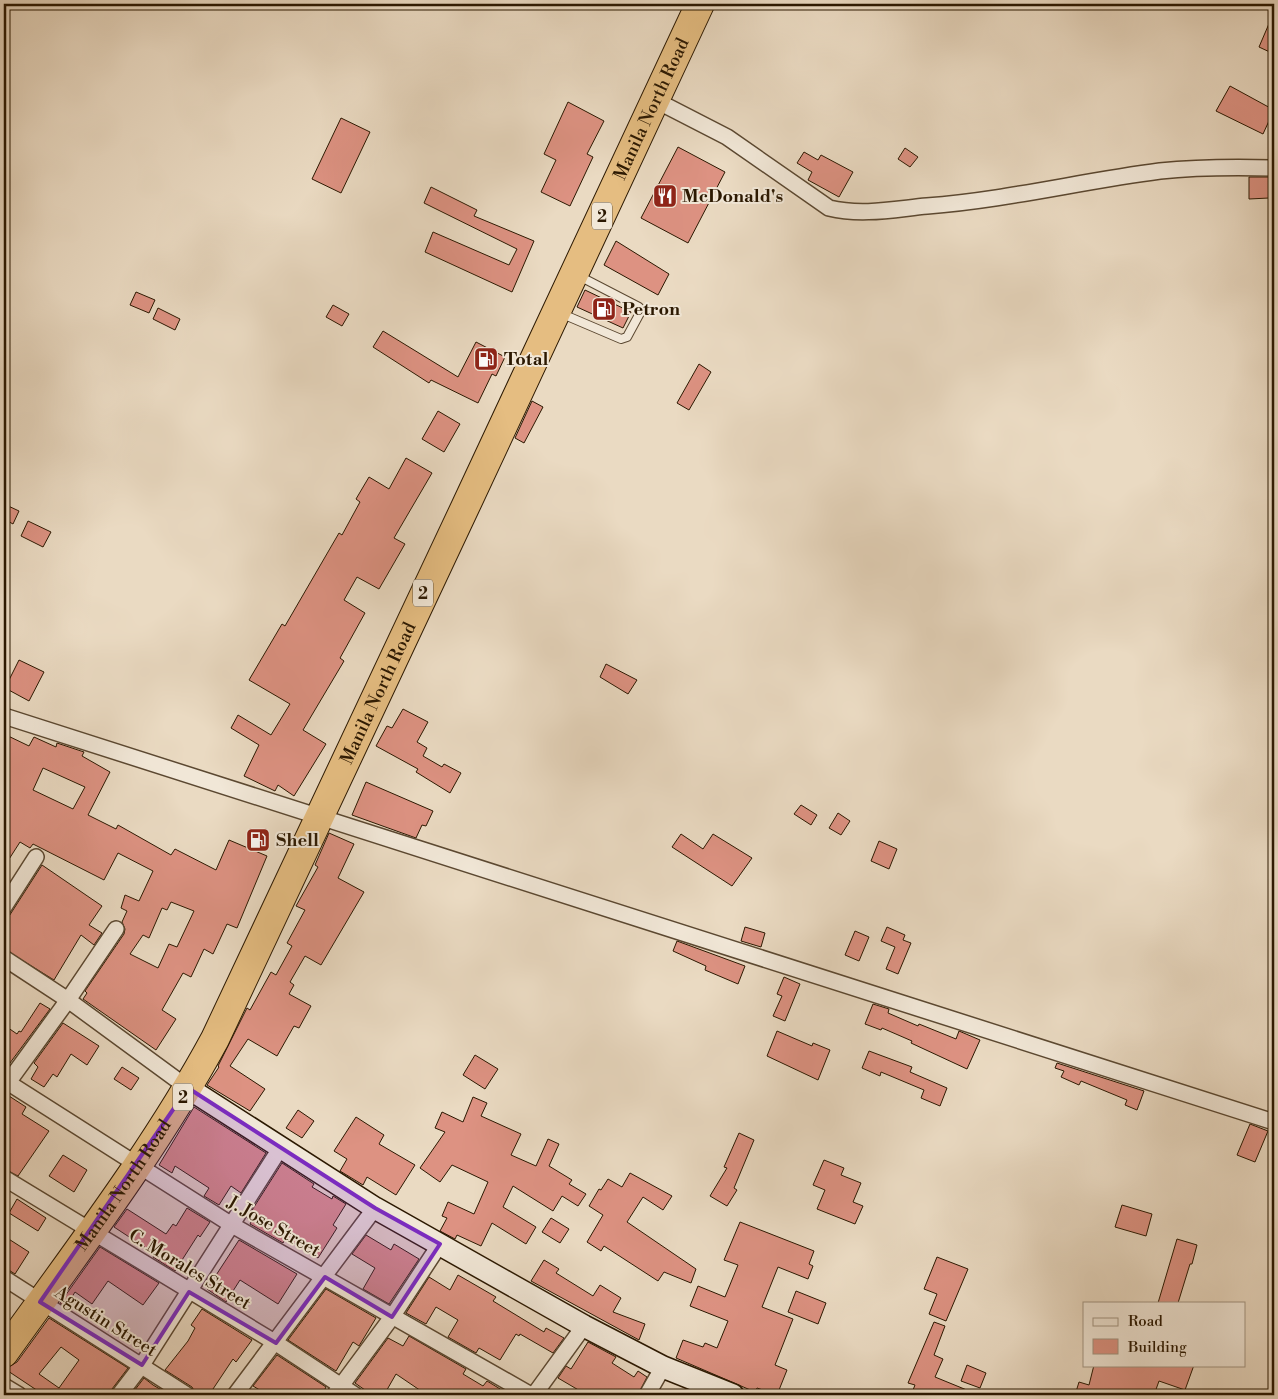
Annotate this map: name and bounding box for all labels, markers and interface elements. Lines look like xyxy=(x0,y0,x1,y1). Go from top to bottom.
street label: Manila North Road xyxy=(609,33,695,184)
restaurant icon: McDonald's xyxy=(652,183,678,209)
place label: McDonald's xyxy=(682,185,783,208)
road number: 2 xyxy=(592,202,612,230)
fuel station icon: Petron xyxy=(591,296,617,322)
place label: Petron xyxy=(622,298,680,321)
fuel station icon: Total xyxy=(473,346,499,372)
place label: Total xyxy=(504,348,548,371)
road number: 2 xyxy=(413,580,433,606)
street label: Manila North Road xyxy=(335,618,422,768)
fuel station icon: Shell xyxy=(245,827,271,853)
place label: Shell xyxy=(276,829,319,852)
road number: 2 xyxy=(173,1084,193,1110)
street label: Manila North Road xyxy=(71,1115,177,1256)
street label: J. Jose Street xyxy=(222,1190,325,1262)
street label: C. Morales Street xyxy=(124,1224,256,1315)
street label: Agustin Street xyxy=(50,1280,162,1362)
legend xyxy=(1083,1302,1246,1366)
text: Road xyxy=(1128,1312,1163,1331)
text: Building xyxy=(1127,1338,1187,1357)

